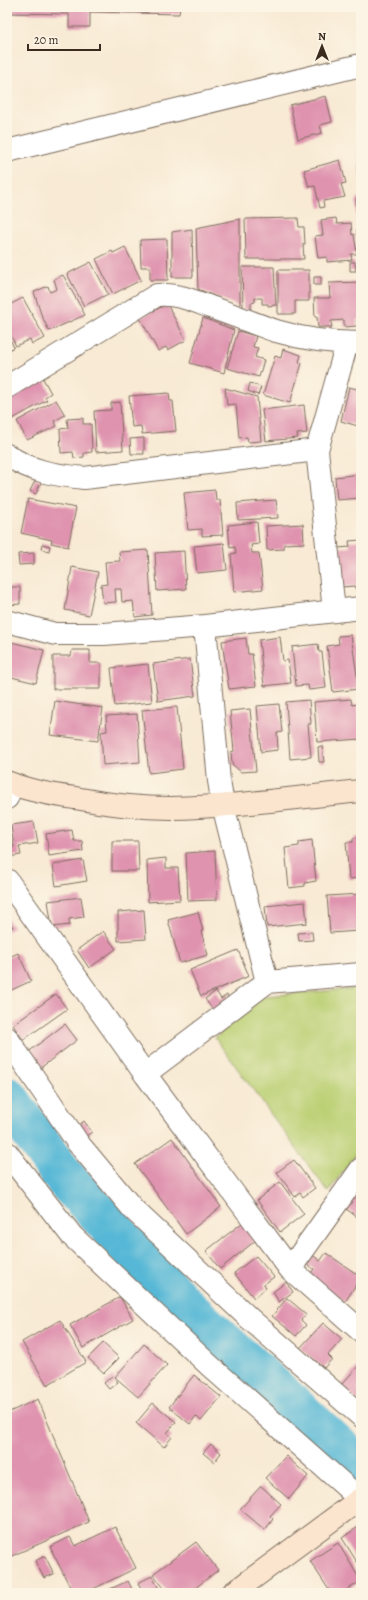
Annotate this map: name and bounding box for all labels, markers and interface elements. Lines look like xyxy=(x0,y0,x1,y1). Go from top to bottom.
scale bar xyxy=(28,26,100,52)
north arrow xyxy=(302,26,342,66)
text: N xyxy=(318,29,326,44)
text: 20 m xyxy=(34,32,58,48)

